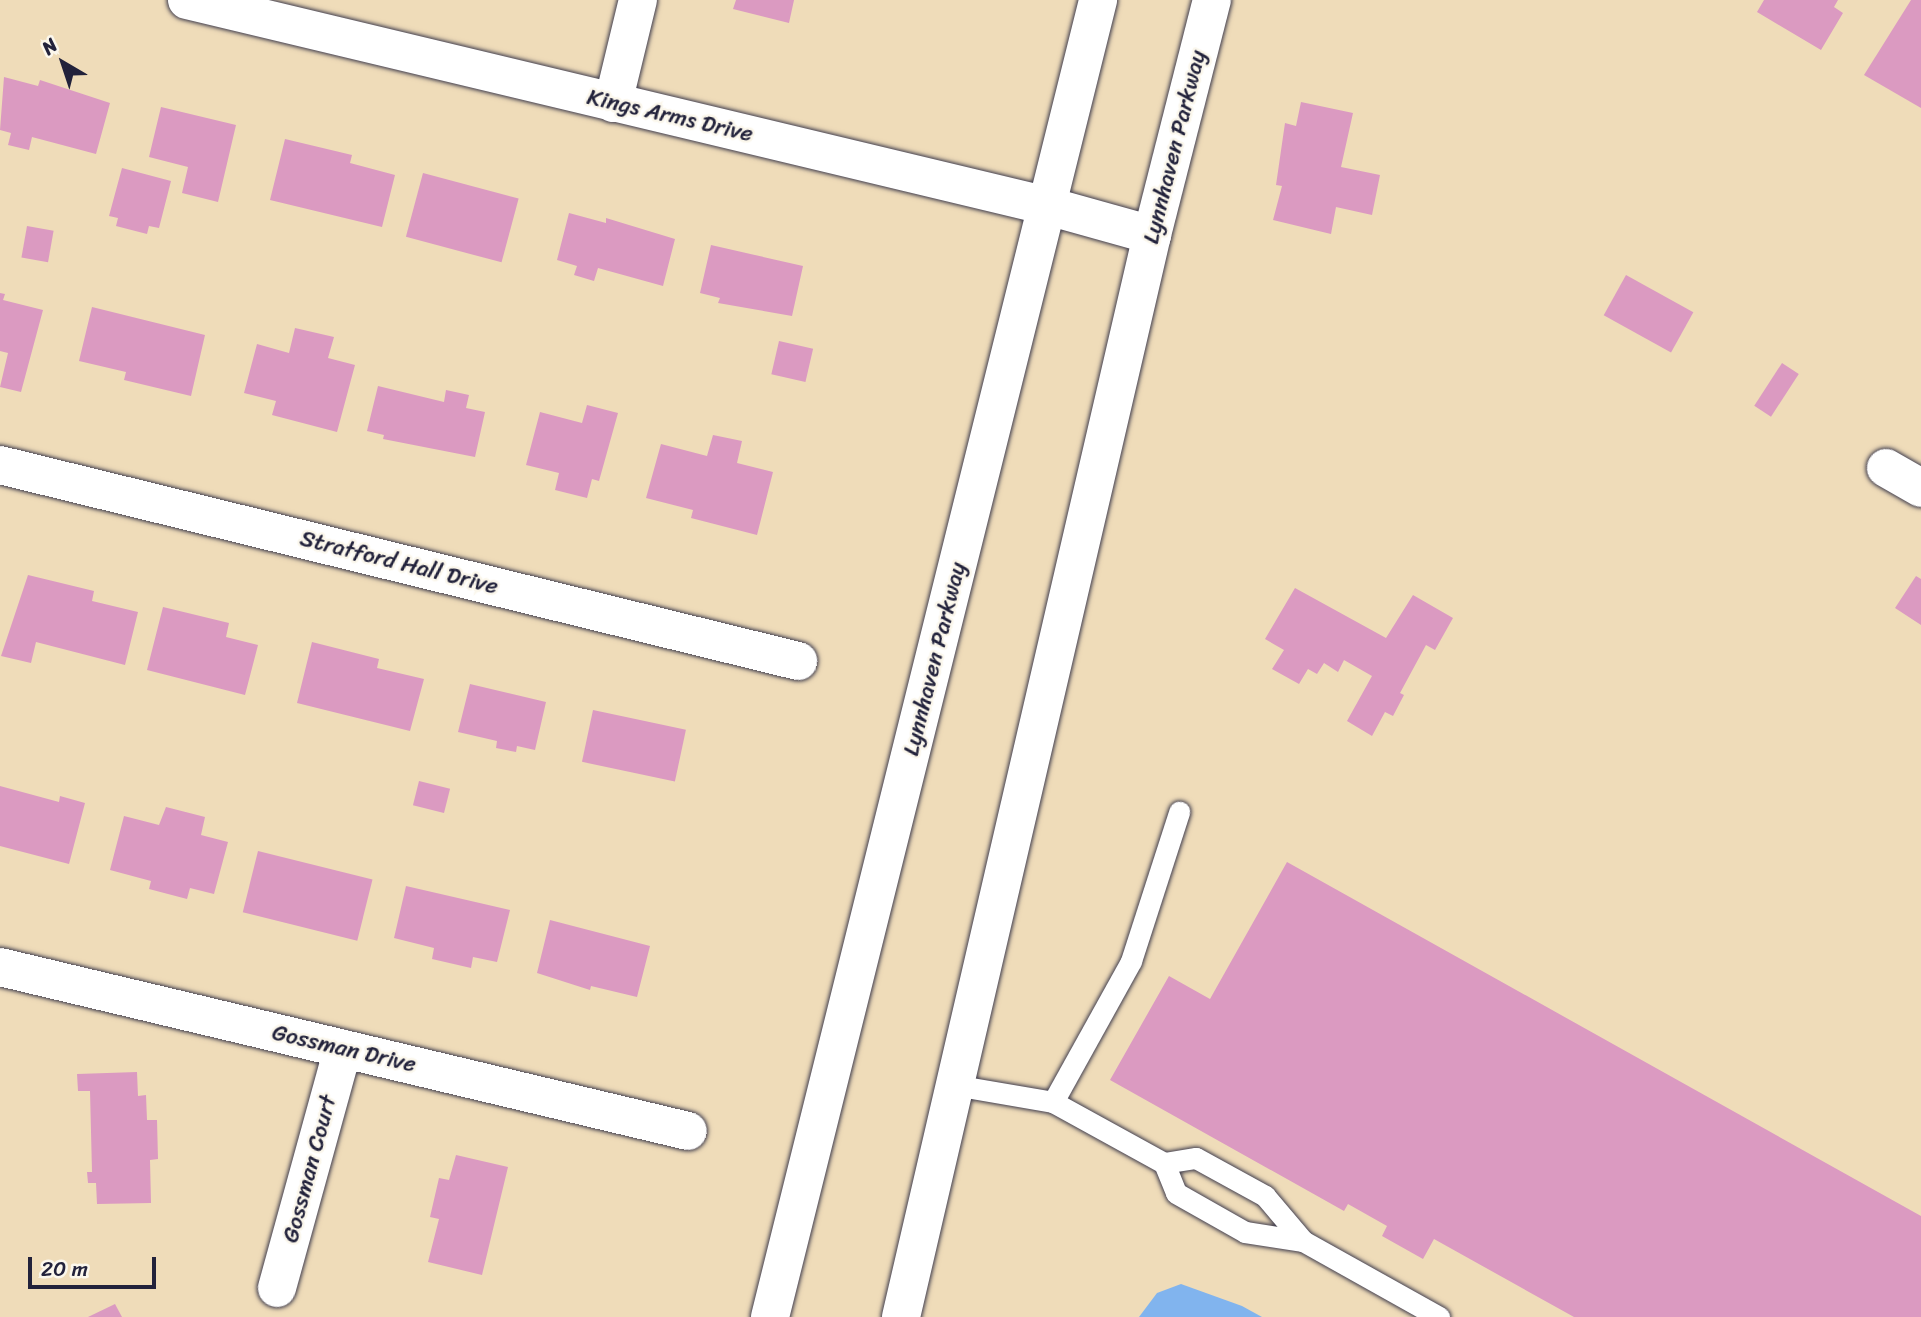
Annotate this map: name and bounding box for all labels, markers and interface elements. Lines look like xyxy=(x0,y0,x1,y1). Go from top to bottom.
north arrow xyxy=(28,28,98,98)
text: N xyxy=(34,29,65,63)
street label: Lynnhaven Parkway xyxy=(1138,47,1212,247)
street label: Kings Arms Drive xyxy=(584,84,756,148)
street label: Stratford Hall Drive xyxy=(297,525,501,601)
street label: Lynnhaven Parkway xyxy=(898,559,972,759)
street label: Gossman Drive xyxy=(269,1019,419,1079)
street label: Gossman Court xyxy=(277,1092,343,1246)
scale bar xyxy=(32,1244,159,1288)
text: 20 m xyxy=(41,1250,88,1288)

